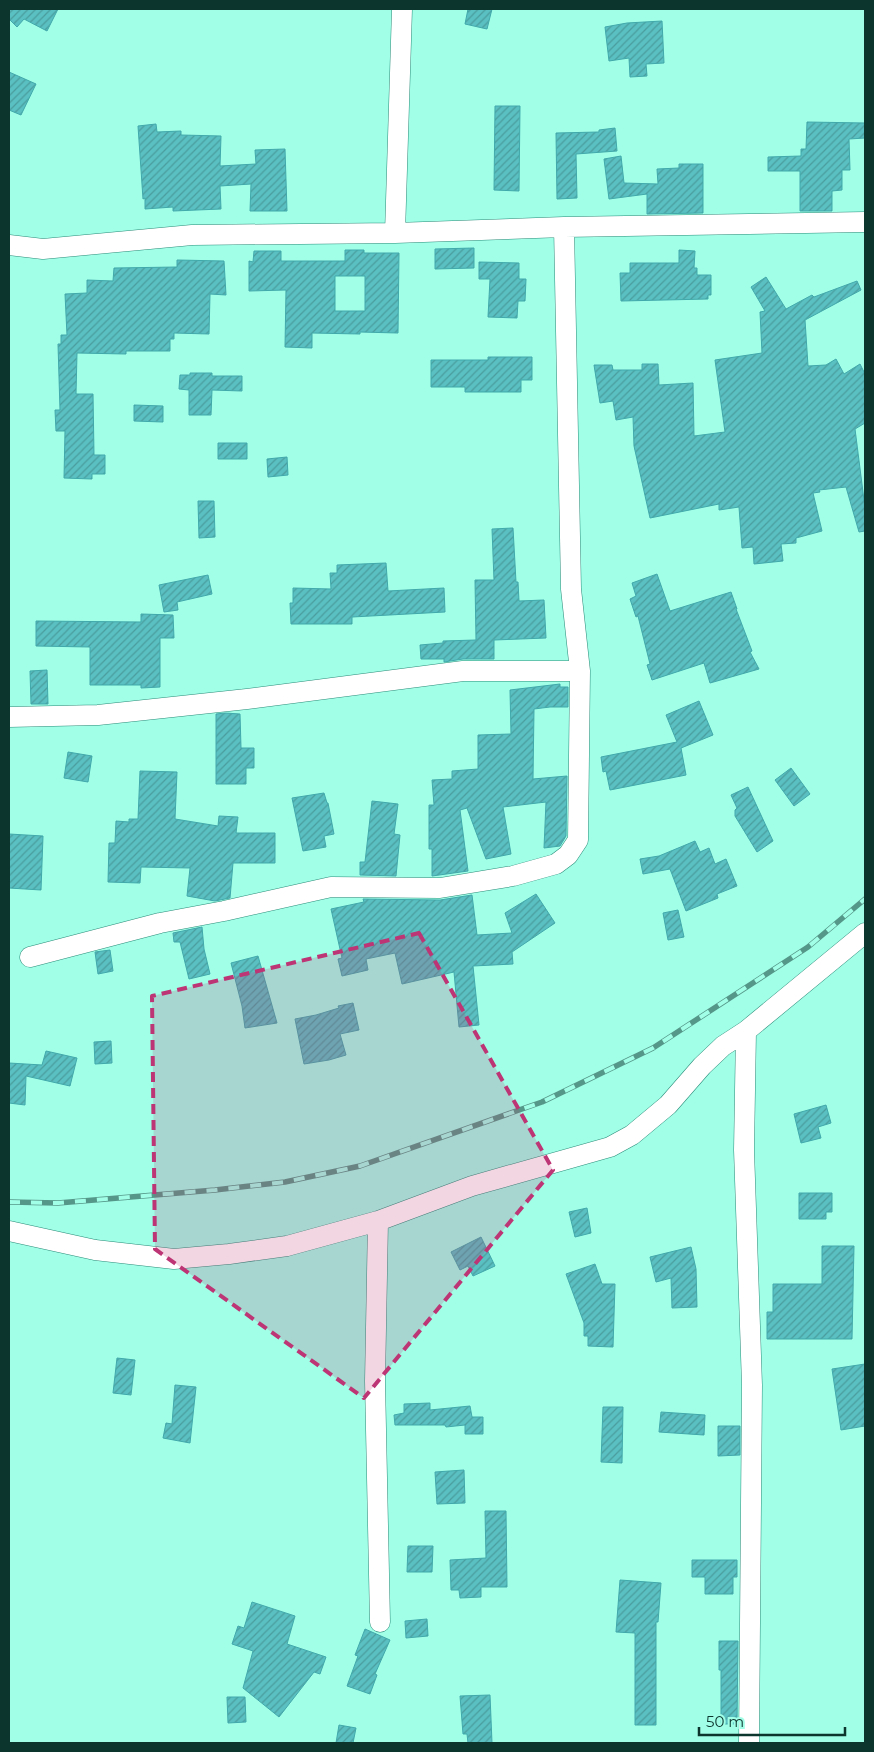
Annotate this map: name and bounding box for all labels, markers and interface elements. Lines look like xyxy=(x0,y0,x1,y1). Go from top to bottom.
scale bar xyxy=(699,1704,845,1736)
text: 50 m xyxy=(706,1712,744,1731)

